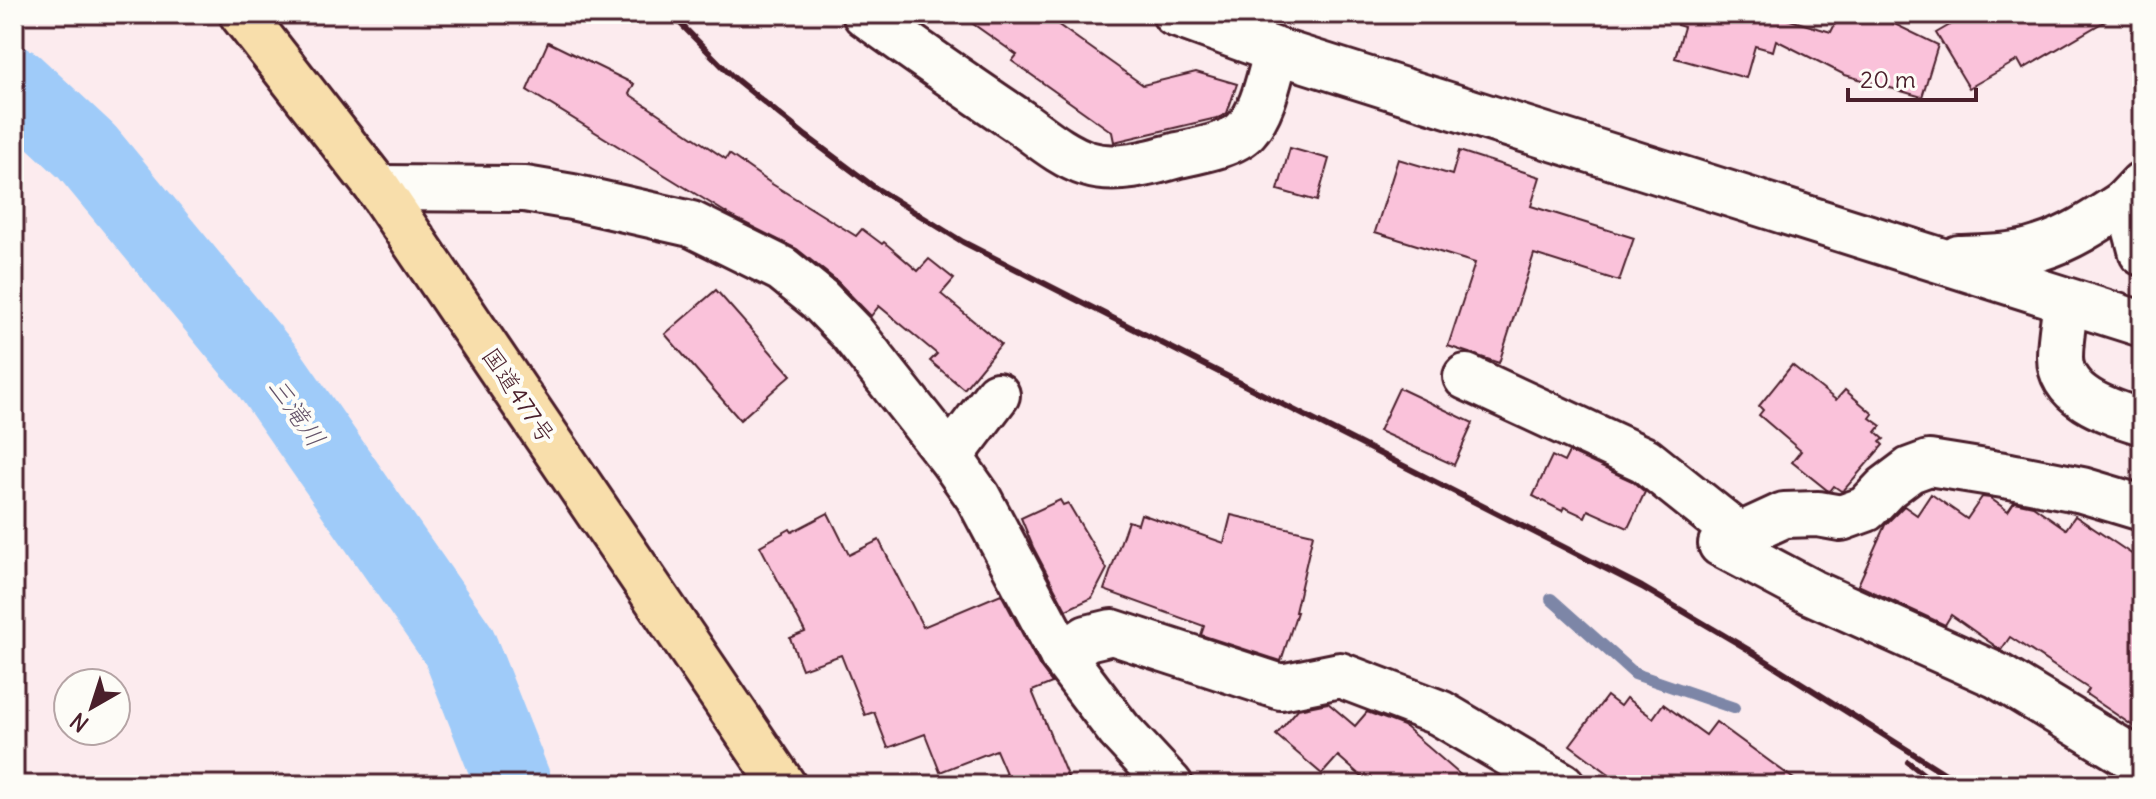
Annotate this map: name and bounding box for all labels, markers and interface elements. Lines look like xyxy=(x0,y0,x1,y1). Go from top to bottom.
scale bar xyxy=(1848,52,1976,102)
text: 20 m xyxy=(1860,64,1916,94)
street label: 国道477号 xyxy=(476,341,562,449)
water label: 三滝川 xyxy=(261,371,333,453)
north arrow xyxy=(52,667,132,747)
text: N xyxy=(65,707,94,738)

